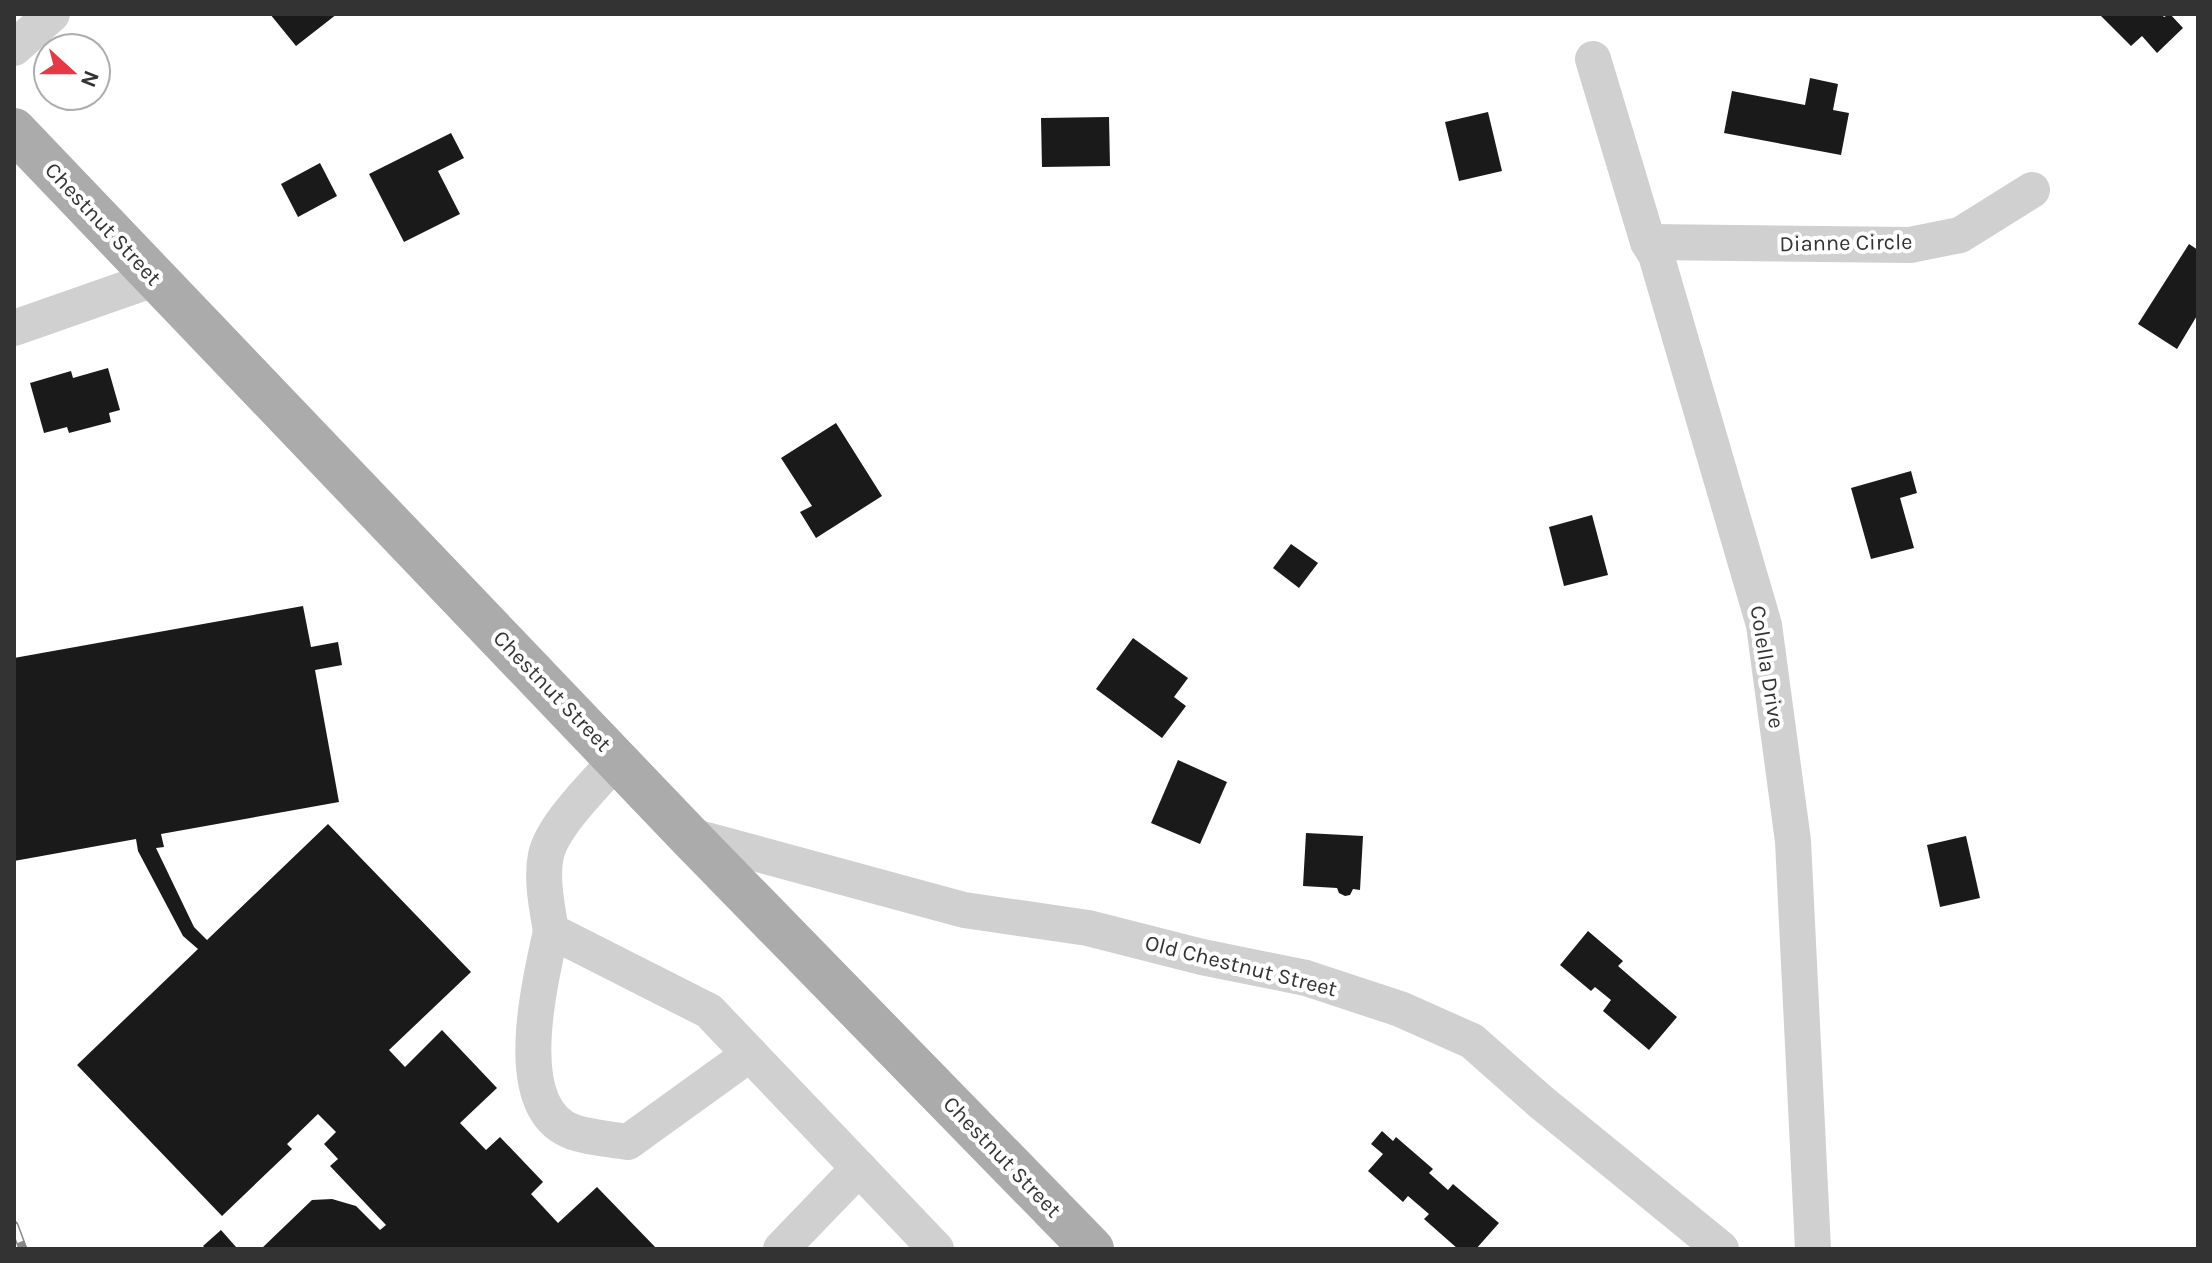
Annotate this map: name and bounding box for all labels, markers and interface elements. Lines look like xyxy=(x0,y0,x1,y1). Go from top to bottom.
north arrow xyxy=(32,32,112,112)
text: N xyxy=(75,67,105,91)
street label: Chestnut Street xyxy=(39,157,167,291)
street label: Dianne Circle xyxy=(1779,229,1913,257)
street label: Colella Drive xyxy=(1744,604,1790,730)
street label: Chestnut Street xyxy=(488,625,616,757)
street label: Old Chestnut Street xyxy=(1142,930,1340,1002)
street label: Chestnut Street xyxy=(938,1091,1066,1223)

